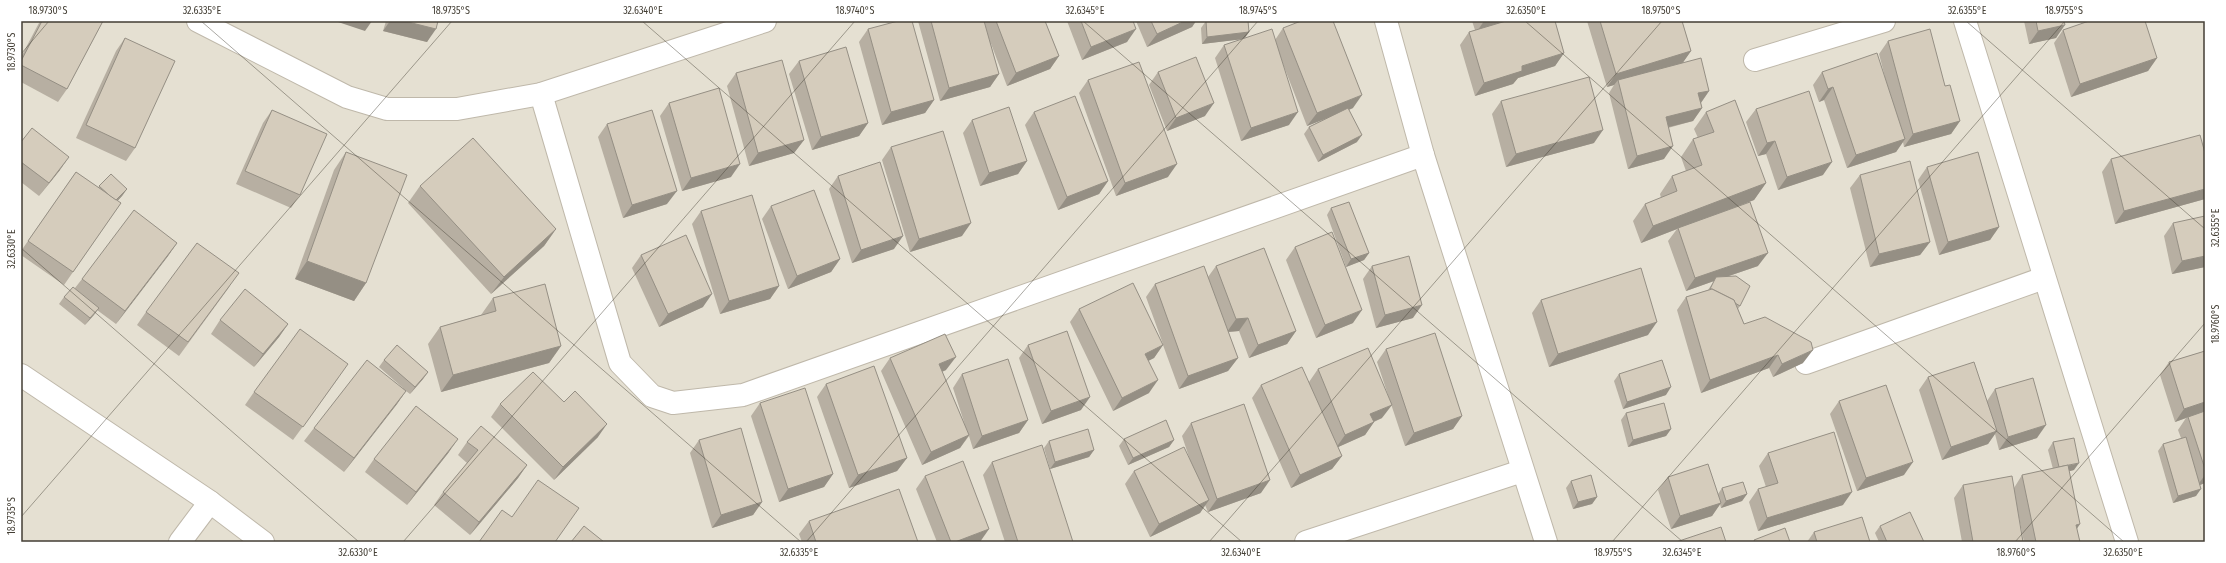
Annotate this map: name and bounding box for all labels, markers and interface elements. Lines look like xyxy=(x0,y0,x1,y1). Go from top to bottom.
text: 18.9730°S xyxy=(29,5,67,17)
text: 32.6335°E xyxy=(183,5,222,17)
text: 18.9735°S xyxy=(432,5,470,17)
text: 32.6340°E xyxy=(623,5,663,17)
text: 18.9740°S xyxy=(836,5,874,17)
text: 32.6345°E xyxy=(1066,5,1105,17)
text: 18.9745°S xyxy=(1239,5,1277,17)
text: 32.6350°E xyxy=(1506,5,1546,17)
text: 18.9750°S xyxy=(1642,5,1680,17)
text: 32.6355°E xyxy=(1948,5,1987,17)
text: 18.9755°S xyxy=(2045,5,2083,17)
text: 18.9730°S xyxy=(6,33,18,71)
text: 32.6355°E xyxy=(2210,208,2222,247)
text: 32.6330°E xyxy=(6,229,18,269)
text: 18.9760°S xyxy=(2210,304,2222,344)
text: 18.9735°S xyxy=(6,497,18,535)
text: 32.6330°E xyxy=(338,547,378,559)
text: 32.6335°E xyxy=(780,547,819,559)
text: 32.6340°E xyxy=(1221,547,1261,559)
text: 18.9755°S xyxy=(1594,547,1632,559)
text: 32.6345°E xyxy=(1663,547,1702,559)
text: 18.9760°S xyxy=(1996,547,2036,559)
text: 32.6350°E xyxy=(2103,547,2143,559)

